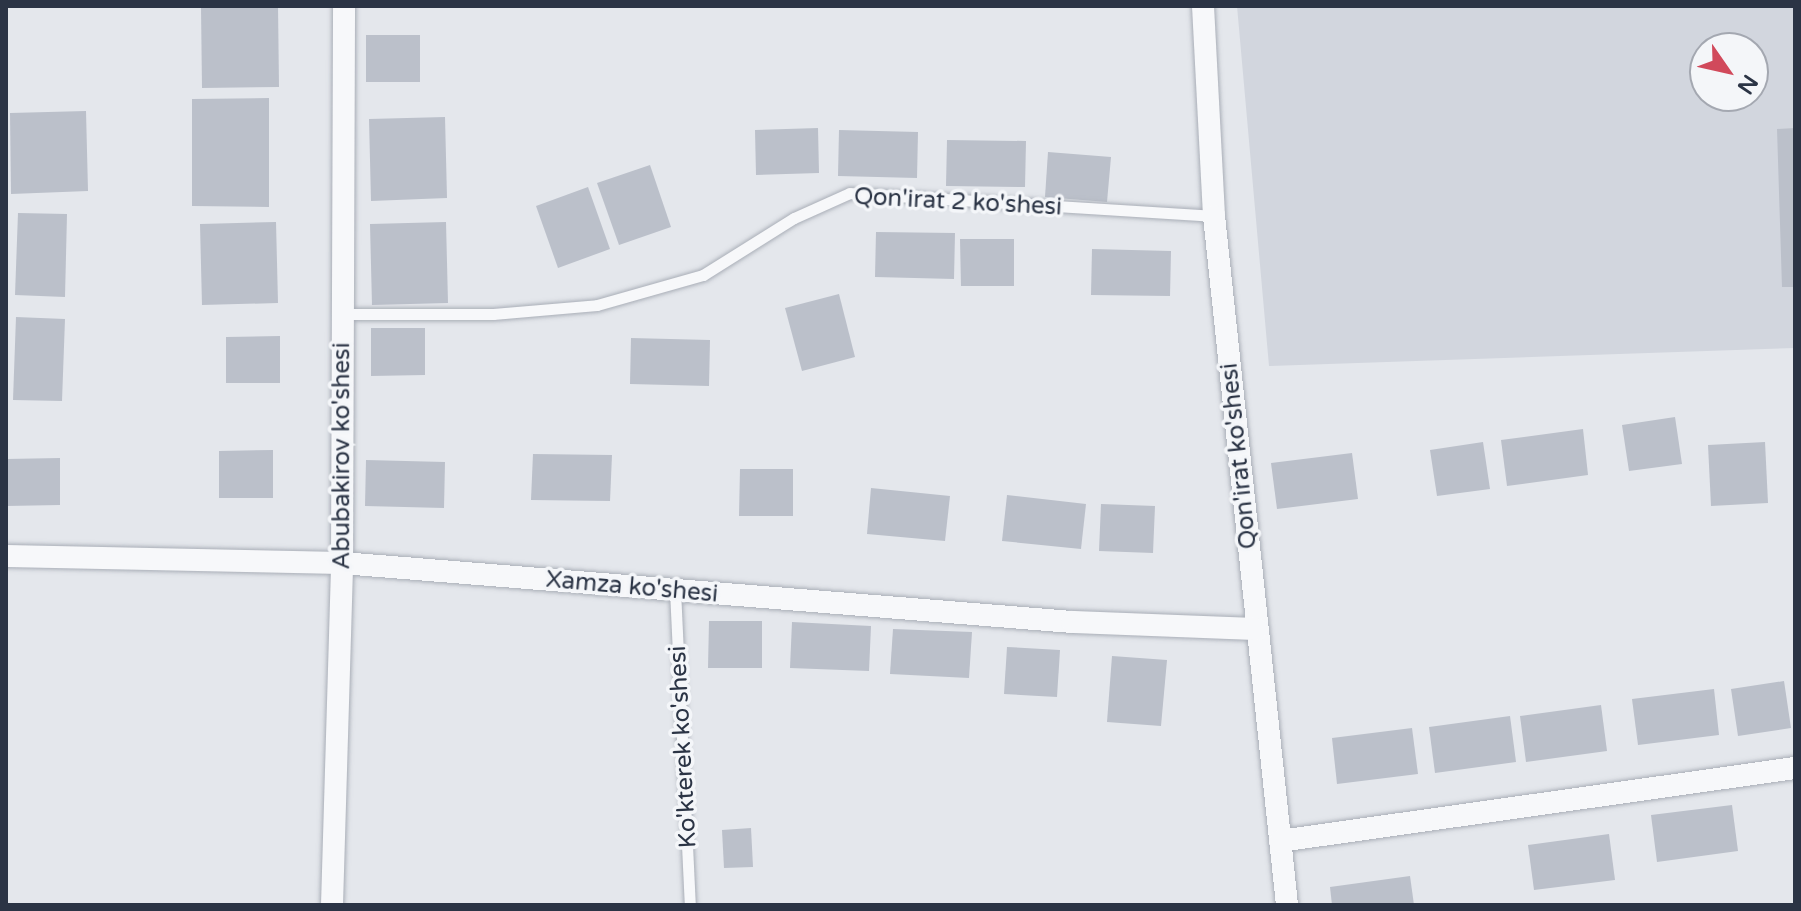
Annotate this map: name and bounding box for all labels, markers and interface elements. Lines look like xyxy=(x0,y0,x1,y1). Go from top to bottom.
north arrow xyxy=(1689,32,1769,112)
text: N xyxy=(1732,70,1763,99)
street label: Qon'irat 2 ko'shesi xyxy=(853,182,1063,222)
street label: Abubakirov ko'shesi xyxy=(328,342,356,570)
street label: Qon'irat ko'shesi xyxy=(1215,361,1263,551)
street label: Xamza ko'shesi xyxy=(545,565,719,609)
street label: Ko'kterek ko'shesi xyxy=(663,645,703,849)

